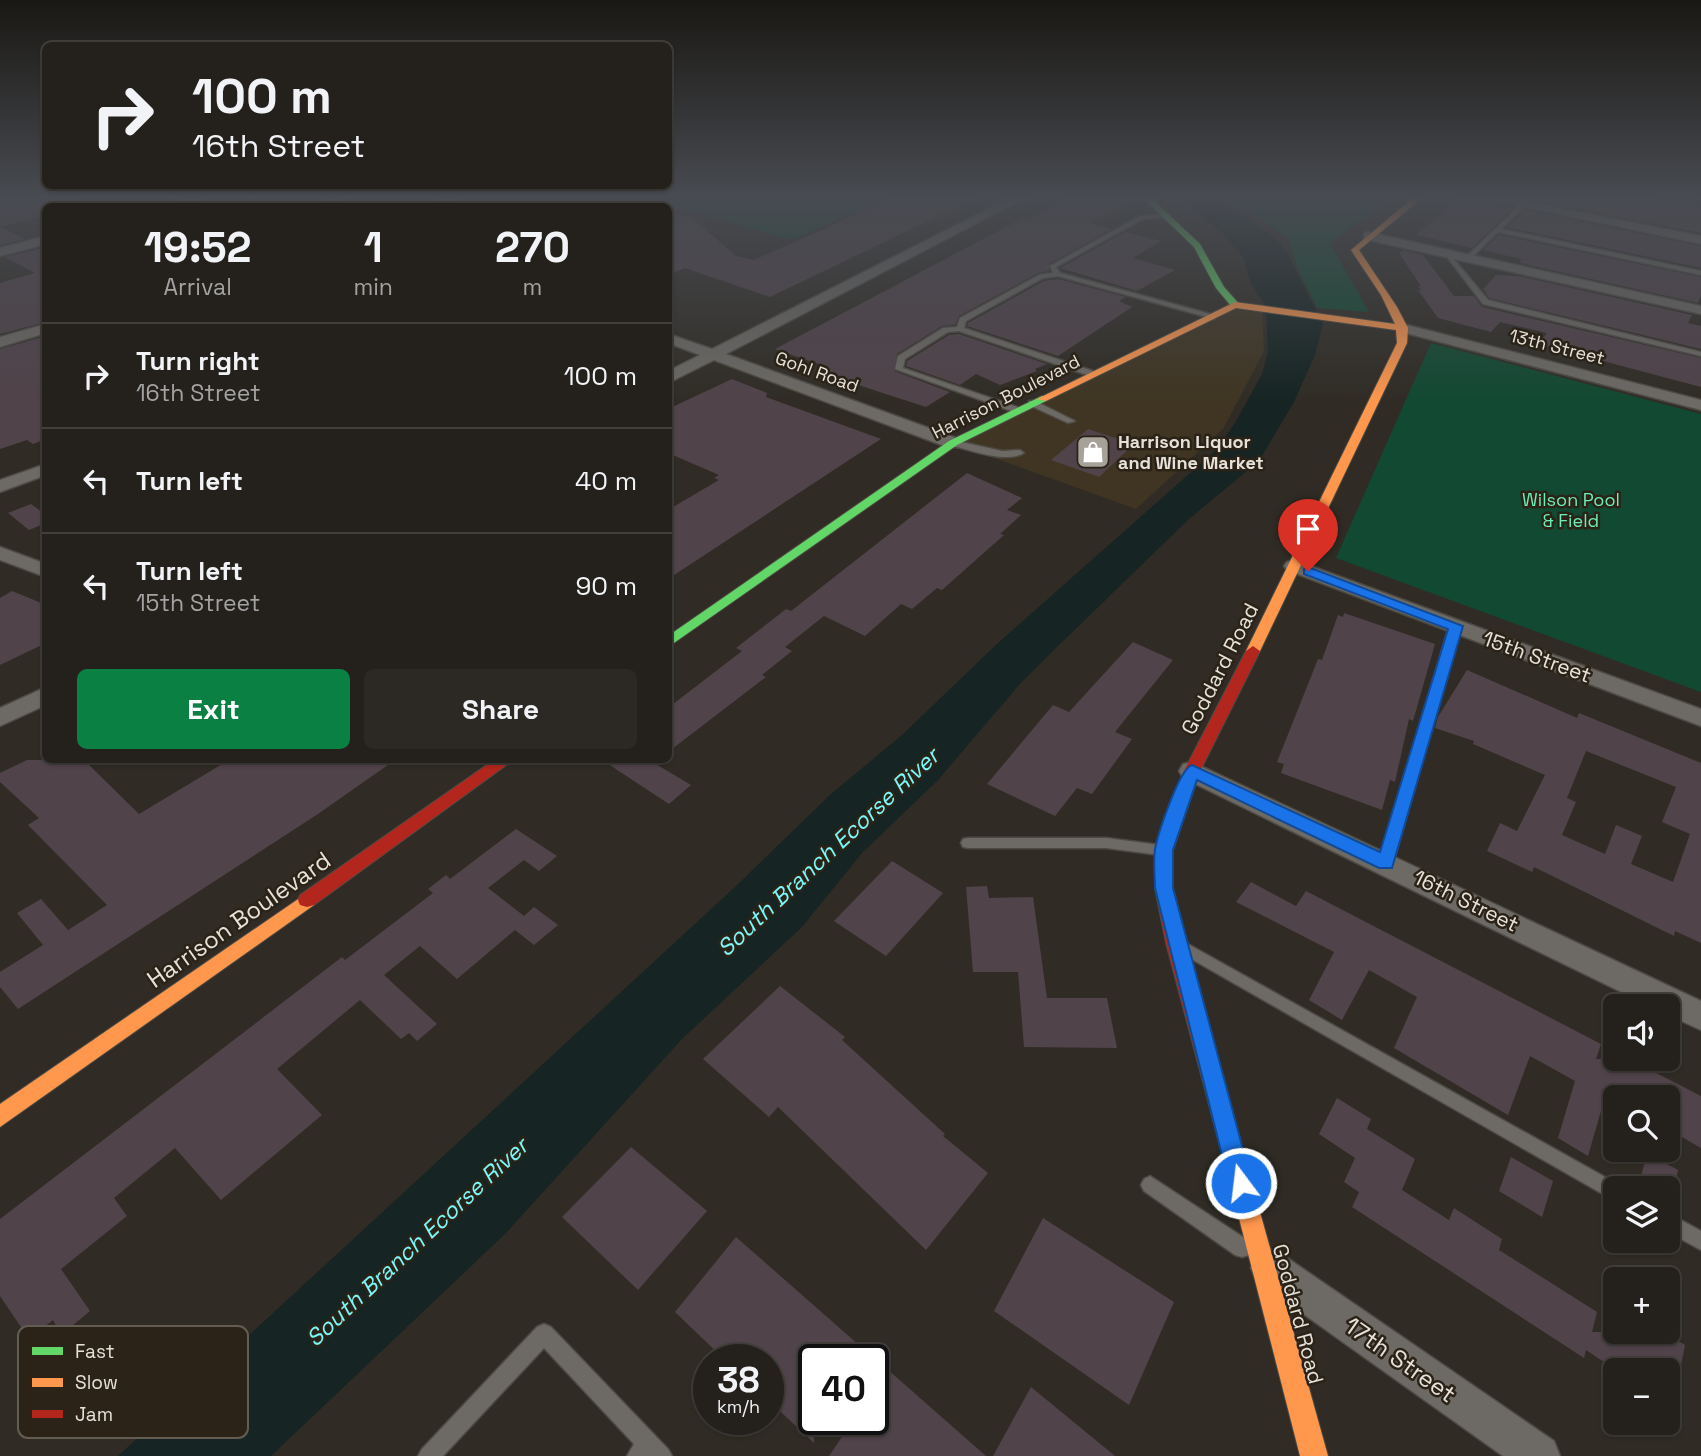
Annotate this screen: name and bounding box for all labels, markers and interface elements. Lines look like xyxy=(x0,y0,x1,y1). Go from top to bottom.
text: 100 m xyxy=(192,65,332,127)
icon: right xyxy=(77,70,168,161)
text: 16th Street xyxy=(192,126,365,166)
text: 19:52 xyxy=(144,221,251,274)
text: 1 xyxy=(364,221,383,274)
text: 270 xyxy=(495,221,570,274)
text: Arrival xyxy=(164,272,232,302)
text: min xyxy=(353,272,393,302)
text: m xyxy=(523,272,542,302)
street label: 13th Street xyxy=(1507,324,1607,369)
text: Turn right xyxy=(136,344,260,378)
street label: Gohl Road xyxy=(772,346,862,397)
street label: Harrison Boulevard xyxy=(928,349,1084,444)
icon: right xyxy=(77,357,115,395)
text: 100 m xyxy=(564,359,637,393)
text: 16th Street xyxy=(136,378,261,408)
place label: Harrison Liquor and Wine Market xyxy=(1118,430,1264,474)
shop icon: Harrison Liquor and Wine Market xyxy=(1074,433,1112,471)
icon: left xyxy=(77,462,115,500)
text: Turn left xyxy=(136,464,243,498)
text: 40 m xyxy=(575,464,637,498)
park label: Wilson Pool & Field xyxy=(1522,488,1620,532)
pin xyxy=(1278,499,1338,571)
icon: arrive xyxy=(1289,510,1327,548)
text: Turn left xyxy=(136,554,243,588)
icon: left xyxy=(77,567,115,605)
text: 90 m xyxy=(575,569,637,603)
text: 15th Street xyxy=(136,588,260,618)
street label: Goddard Road xyxy=(1175,599,1264,739)
street label: 15th Street xyxy=(1479,624,1595,689)
button: Exit xyxy=(77,669,350,749)
button: Share xyxy=(364,669,637,749)
water label: South Branch Ecorse River xyxy=(711,740,947,963)
street label: Harrison Boulevard xyxy=(141,845,337,995)
street label: 16th Street xyxy=(1409,863,1523,938)
map controls xyxy=(1603,994,1680,1435)
button: sound xyxy=(1603,994,1680,1071)
button: search xyxy=(1603,1085,1680,1162)
water label: South Branch Ecorse River xyxy=(300,1130,536,1353)
position arrow xyxy=(1204,1146,1278,1220)
button: layers xyxy=(1603,1176,1680,1253)
street label: Goddard Road xyxy=(1267,1241,1330,1387)
button: + xyxy=(1603,1267,1680,1344)
street label: 17th Street xyxy=(1339,1310,1462,1409)
legend xyxy=(18,1326,248,1438)
text: Fast xyxy=(75,1339,115,1364)
speed limit sign: 40 xyxy=(798,1344,889,1435)
text: 38 xyxy=(717,1358,760,1402)
button: − xyxy=(1603,1358,1680,1435)
text: Slow xyxy=(75,1370,118,1395)
text: km/h xyxy=(717,1395,760,1418)
text: Jam xyxy=(75,1402,113,1427)

